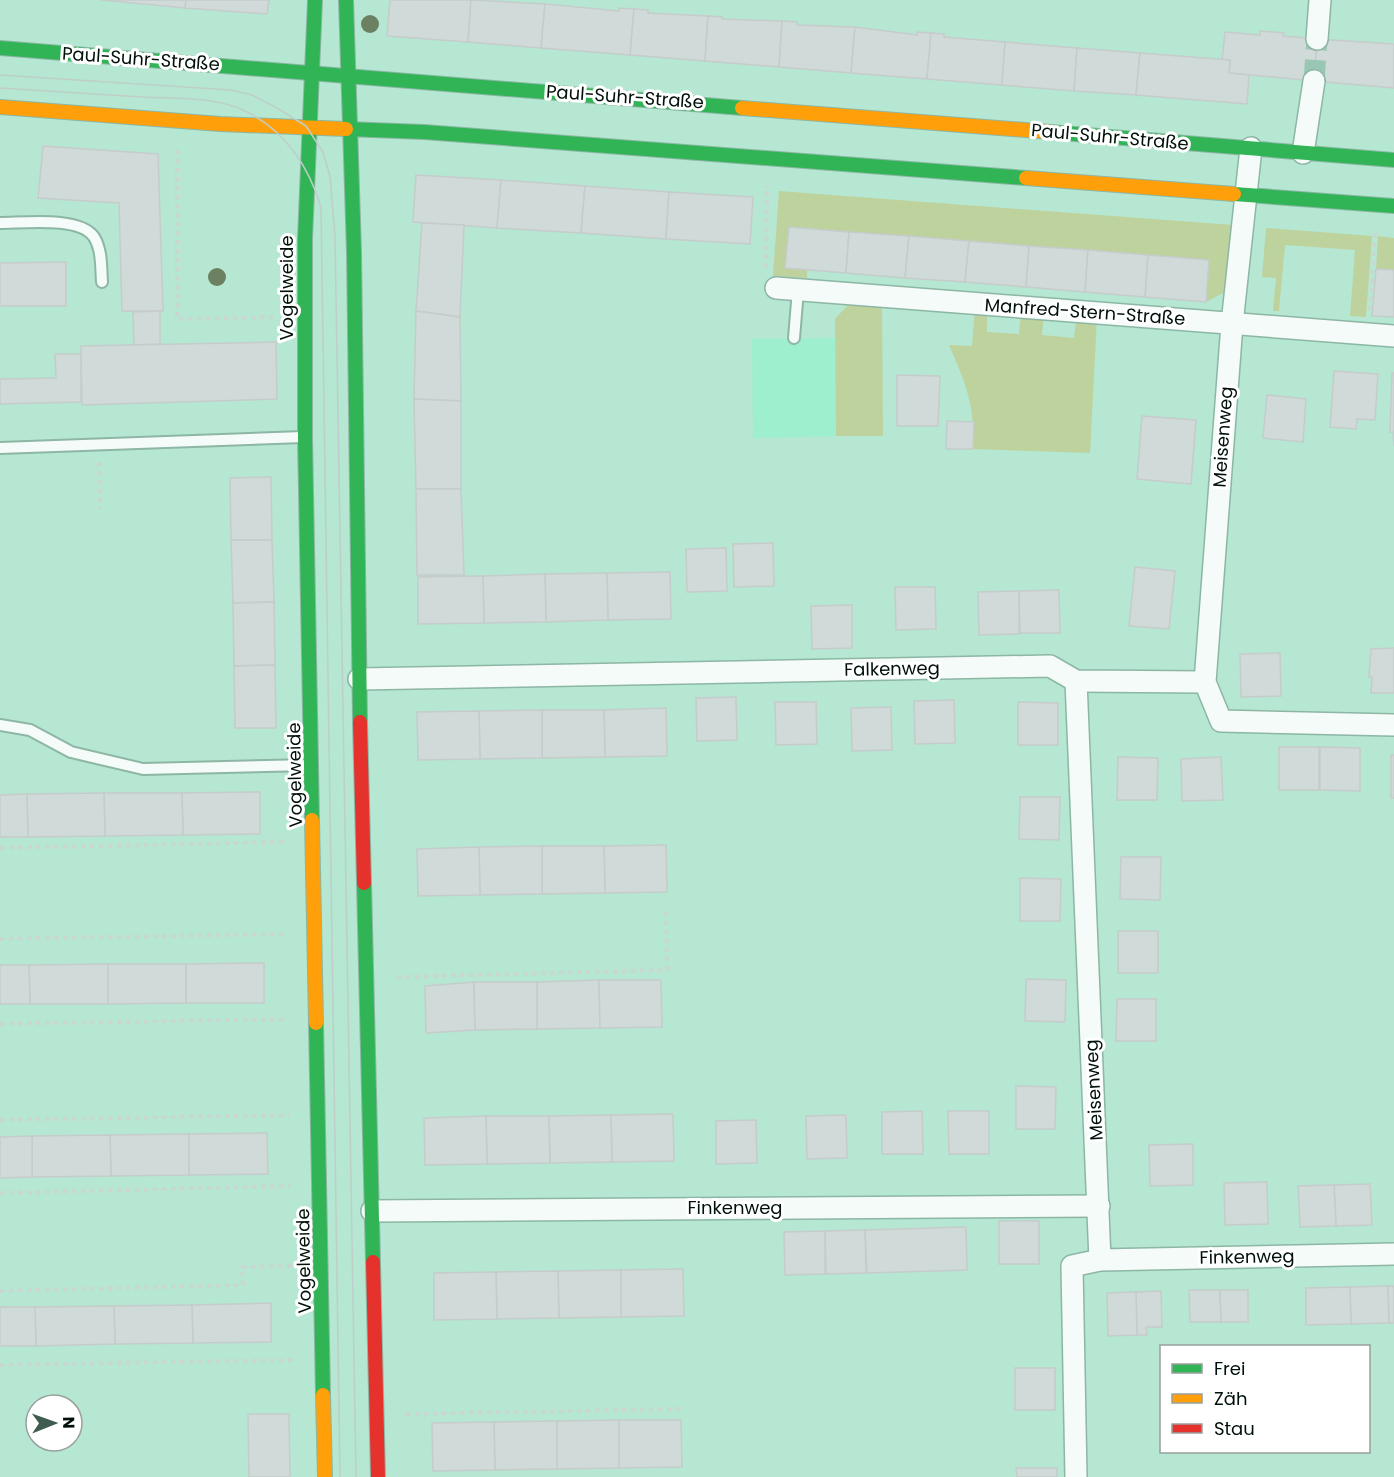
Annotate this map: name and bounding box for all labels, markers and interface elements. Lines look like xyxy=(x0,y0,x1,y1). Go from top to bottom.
street label: Paul-Suhr-Straße xyxy=(61,41,221,76)
street label: Paul-Suhr-Straße xyxy=(545,79,705,114)
street label: Paul-Suhr-Straße xyxy=(1030,117,1190,156)
street label: Vogelweide xyxy=(274,235,299,341)
street label: Manfred-Stern-Straße xyxy=(984,292,1186,331)
street label: Meisenweg xyxy=(1207,386,1239,488)
street label: Falkenweg xyxy=(844,655,940,682)
street label: Vogelweide xyxy=(281,722,308,828)
street label: Meisenweg xyxy=(1078,1039,1109,1141)
street label: Finkenweg xyxy=(687,1195,783,1220)
street label: Vogelweide xyxy=(290,1208,317,1314)
street label: Finkenweg xyxy=(1199,1243,1295,1270)
legend xyxy=(1160,1345,1370,1453)
text: Frei xyxy=(1214,1356,1245,1381)
text: Zäh xyxy=(1214,1386,1247,1411)
north arrow xyxy=(24,1393,84,1453)
text: Stau xyxy=(1214,1416,1255,1441)
text: N xyxy=(57,1417,80,1429)

